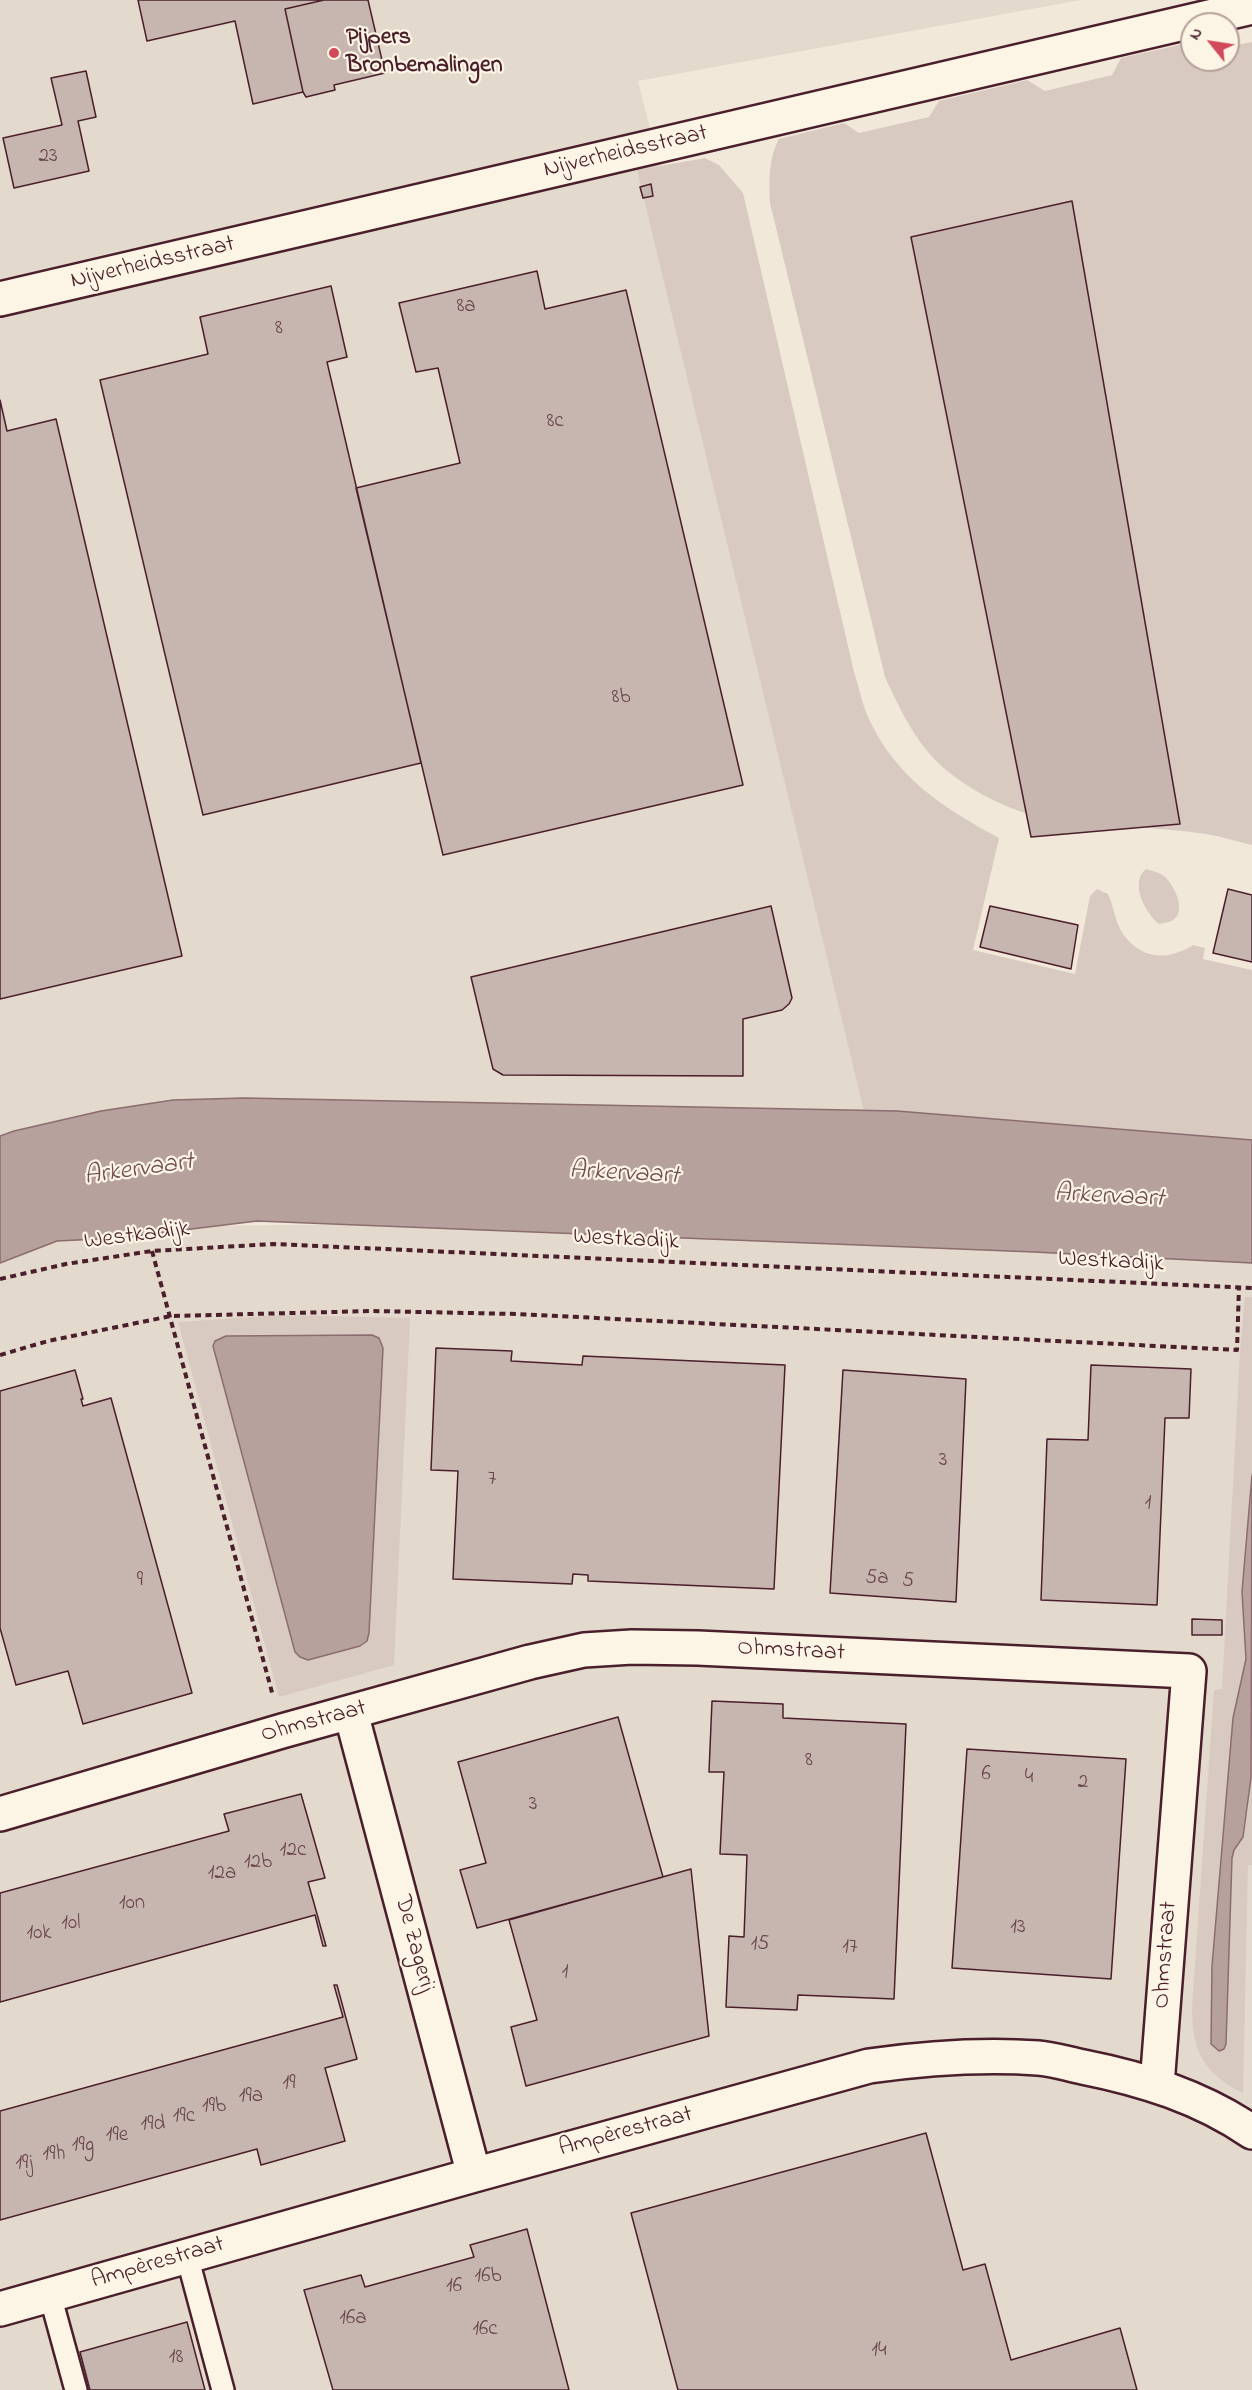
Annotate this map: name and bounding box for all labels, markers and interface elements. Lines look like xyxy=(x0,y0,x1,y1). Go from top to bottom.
north arrow xyxy=(1180,12,1240,72)
text: N xyxy=(1183,23,1209,45)
place label: Pijpers Bronbemalingen xyxy=(346,25,502,81)
marker: Pijpers Bronbemalingen xyxy=(327,46,341,60)
street label: Nijverheidsstraat xyxy=(541,120,711,186)
house number: 23 xyxy=(38,145,58,171)
street label: Nijverheidsstraat xyxy=(68,231,238,297)
house number: 8a xyxy=(456,295,476,321)
house number: 8 xyxy=(275,317,283,343)
house number: 8c xyxy=(546,410,564,436)
house number: 8b xyxy=(612,686,630,712)
water label: Arkervaart xyxy=(82,1148,196,1194)
water label: Arkervaart xyxy=(568,1157,680,1193)
water label: Arkervaart xyxy=(1053,1180,1165,1216)
street label: Westkadijk xyxy=(83,1216,191,1258)
street label: Westkadijk xyxy=(572,1224,680,1258)
street label: Westkadijk xyxy=(1057,1246,1165,1280)
house number: 3 xyxy=(939,1449,947,1475)
house number: 7 xyxy=(488,1468,496,1494)
house number: 1 xyxy=(1145,1492,1151,1518)
house number: 5a xyxy=(865,1567,889,1593)
house number: 9 xyxy=(137,1569,143,1595)
house number: 5 xyxy=(902,1570,914,1596)
street label: Ohmstraat xyxy=(737,1635,845,1669)
street label: Ohmstraat xyxy=(258,1695,370,1751)
house number: 8 xyxy=(805,1749,813,1775)
house number: 6 xyxy=(981,1763,991,1789)
house number: 4 xyxy=(1025,1766,1033,1792)
house number: 2 xyxy=(1078,1771,1088,1797)
house number: 3 xyxy=(529,1793,537,1819)
house number: 12c xyxy=(280,1839,306,1865)
house number: 12b xyxy=(244,1851,272,1877)
house number: 12a xyxy=(208,1862,236,1888)
house number: 10n xyxy=(119,1892,145,1918)
street label: De Zagerij xyxy=(386,1892,440,1996)
street label: Ohmstraat xyxy=(1149,1900,1185,2010)
house number: 10l xyxy=(61,1912,81,1938)
house number: 13 xyxy=(1010,1916,1026,1942)
house number: 10k xyxy=(27,1922,51,1948)
house number: 15 xyxy=(751,1933,769,1959)
house number: 17 xyxy=(842,1936,858,1962)
house number: 1 xyxy=(562,1961,568,1987)
house number: 19 xyxy=(283,2072,295,2098)
house number: 19a xyxy=(239,2085,263,2111)
house number: 19b xyxy=(202,2095,226,2121)
street label: Ampèrestraat xyxy=(556,2101,696,2165)
house number: 19c xyxy=(173,2105,195,2131)
house number: 19d xyxy=(141,2113,165,2139)
house number: 19e xyxy=(106,2124,128,2150)
house number: 19g xyxy=(72,2134,94,2160)
house number: 19h xyxy=(43,2143,65,2169)
house number: 19j xyxy=(15,2152,33,2178)
street label: Ampèrestraat xyxy=(88,2231,228,2297)
house number: 16b xyxy=(474,2265,502,2291)
house number: 16 xyxy=(446,2275,462,2301)
house number: 16a xyxy=(339,2307,367,2333)
house number: 16c xyxy=(472,2318,498,2344)
house number: 14 xyxy=(871,2339,887,2365)
house number: 18 xyxy=(169,2346,183,2372)

